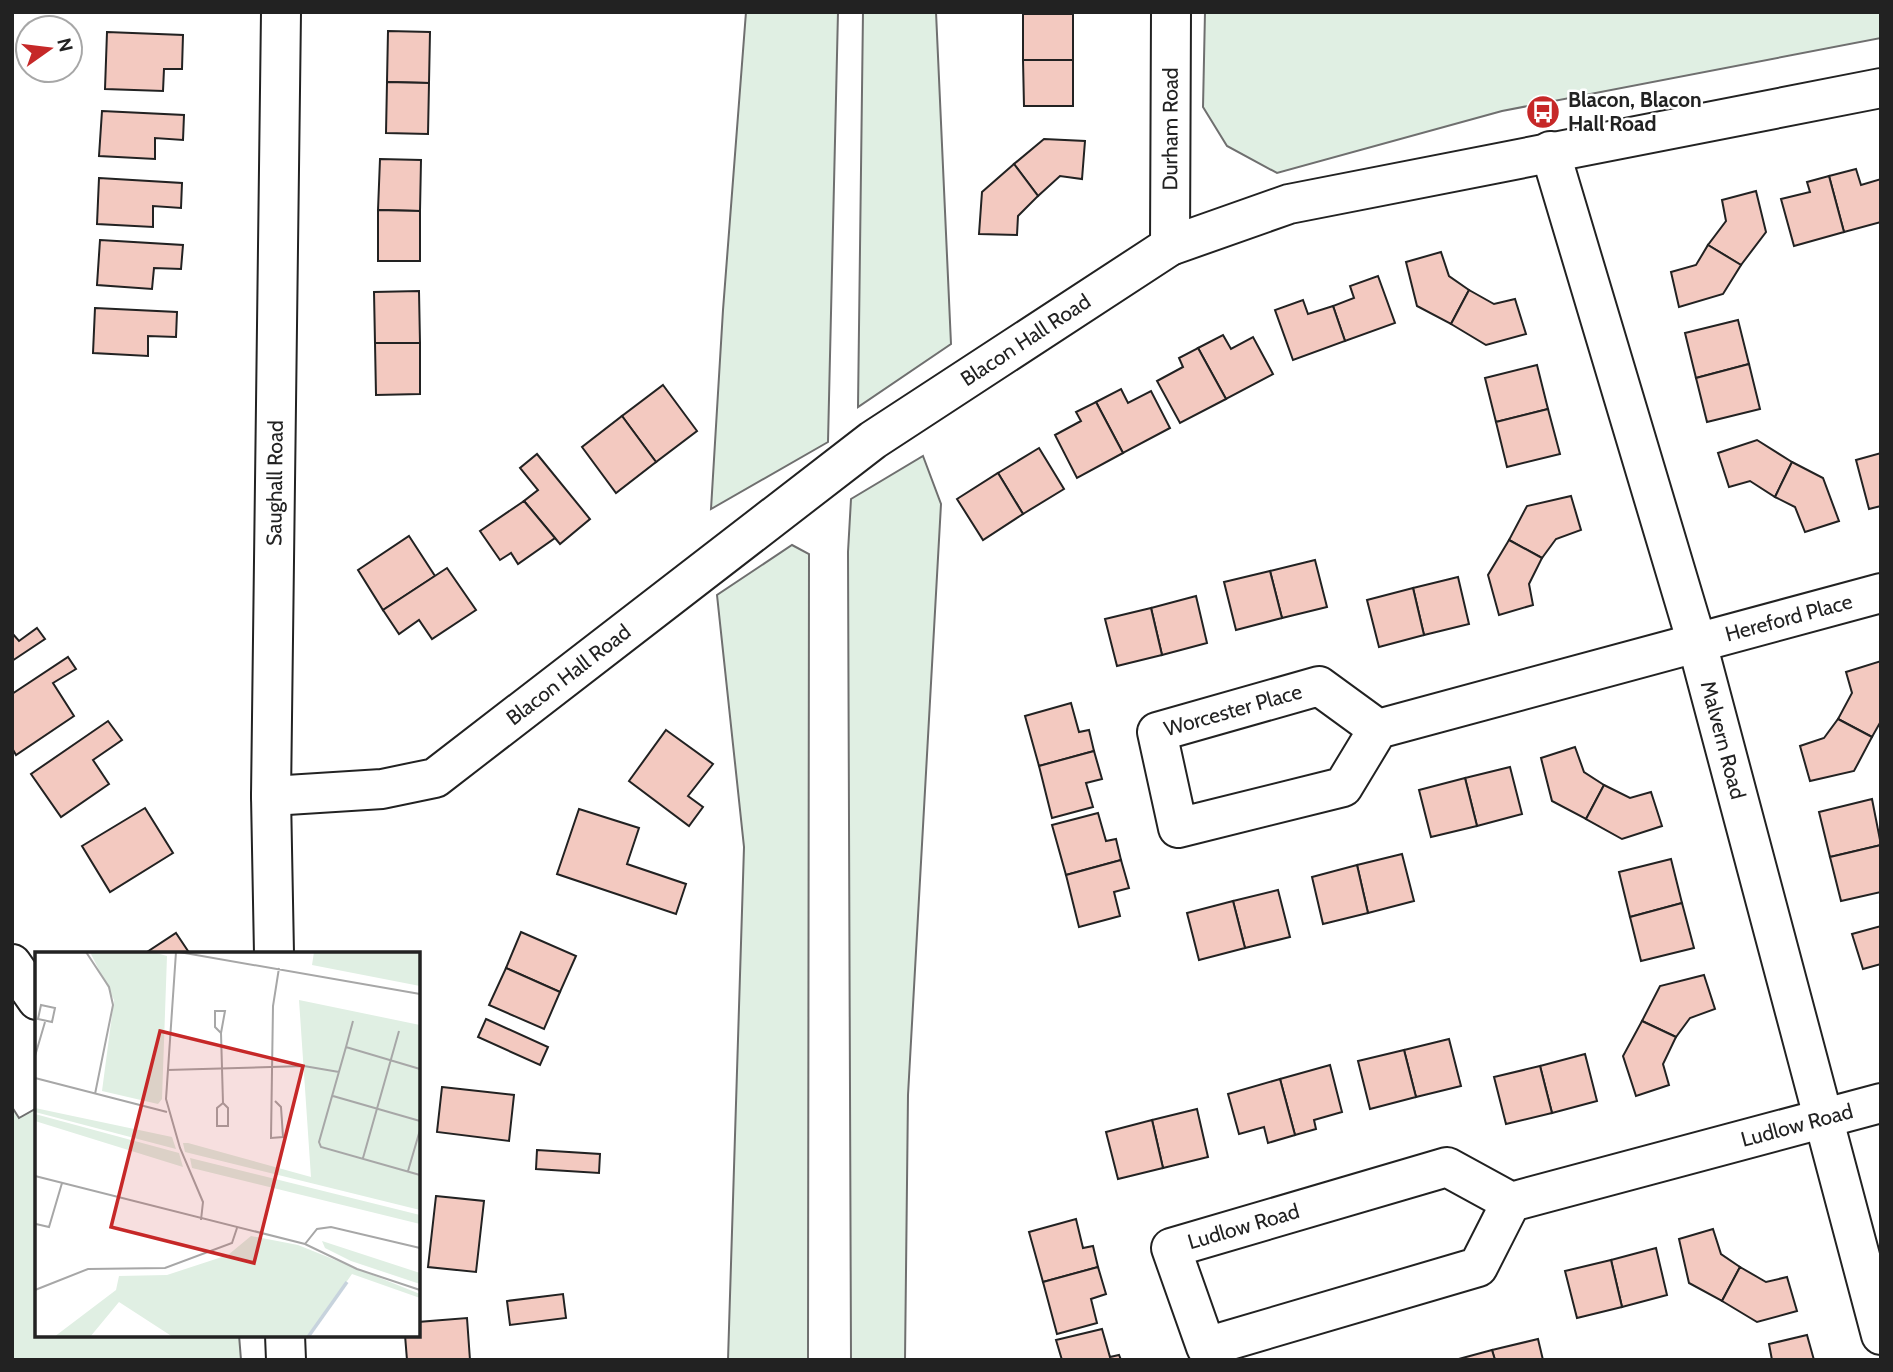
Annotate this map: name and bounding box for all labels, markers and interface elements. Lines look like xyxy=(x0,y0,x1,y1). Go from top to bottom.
north arrow xyxy=(14,14,84,84)
text: N xyxy=(52,36,78,54)
street label: Durham Road xyxy=(1157,67,1183,191)
place label: Blacon, Blacon Hall Road xyxy=(1568,87,1702,136)
bus stop icon: Blacon, Blacon Hall Road xyxy=(1524,93,1562,131)
street label: Blacon Hall Road xyxy=(956,288,1095,391)
street label: Saughall Road xyxy=(261,420,288,546)
street label: Hereford Place xyxy=(1722,588,1855,647)
street label: Blacon Hall Road xyxy=(501,619,635,730)
street label: Worcester Place xyxy=(1161,678,1305,741)
street label: Malvern Road xyxy=(1696,678,1751,802)
inset map xyxy=(35,952,420,1337)
street label: Ludlow Road xyxy=(1738,1098,1856,1152)
street label: Ludlow Road xyxy=(1185,1198,1302,1254)

